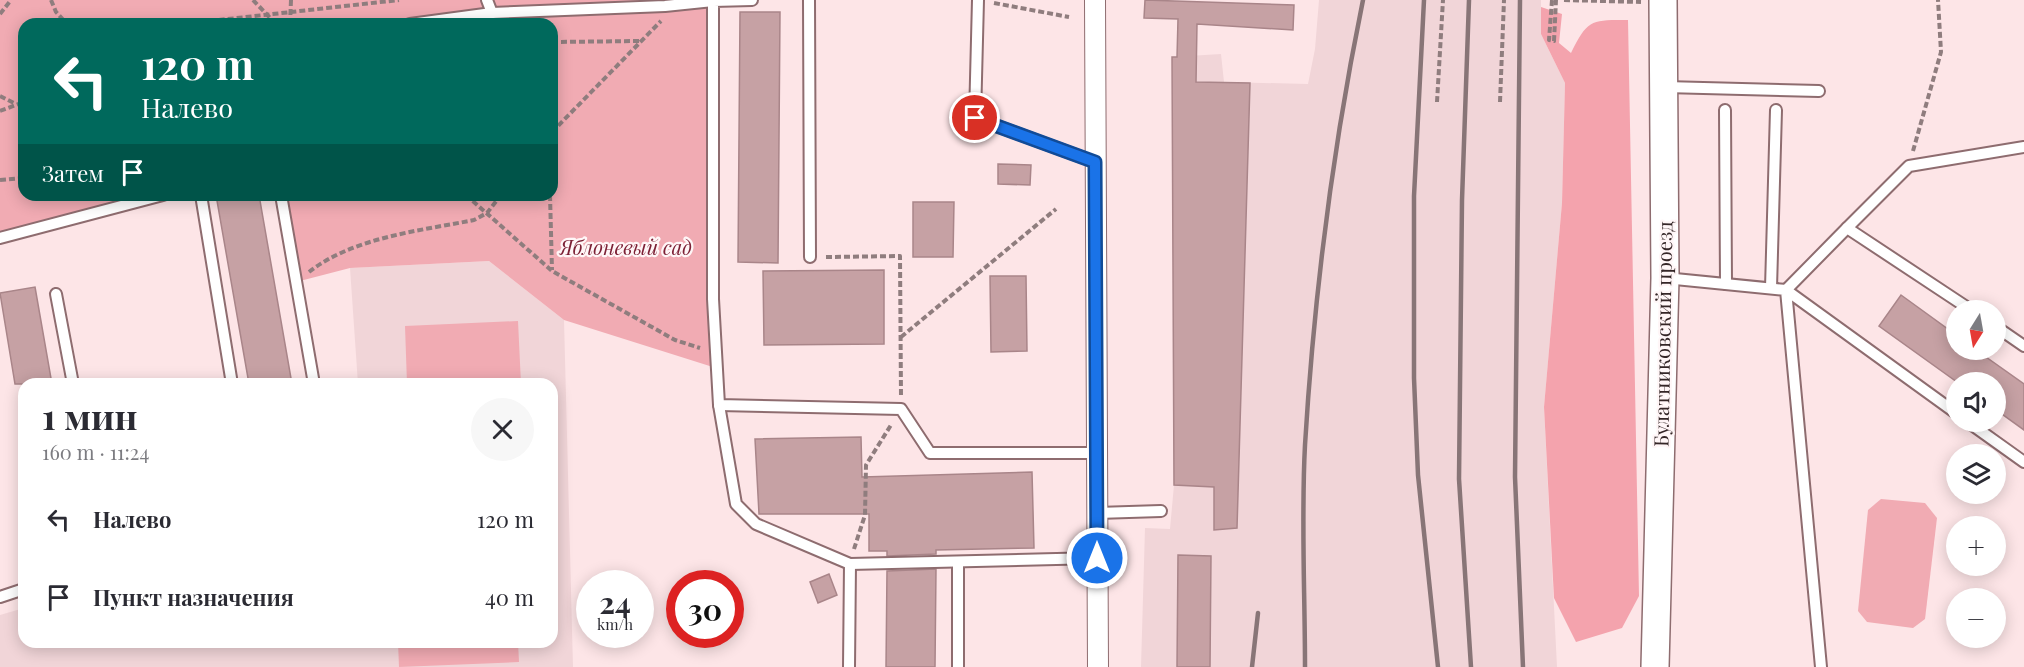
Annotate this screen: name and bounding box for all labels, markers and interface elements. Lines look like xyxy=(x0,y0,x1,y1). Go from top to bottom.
text: 120 m xyxy=(141,35,254,91)
icon: left xyxy=(42,42,120,120)
text: Налево xyxy=(141,89,233,125)
pin xyxy=(949,92,1000,143)
icon: arrive xyxy=(958,101,991,134)
icon: arrive xyxy=(116,156,149,189)
text: Затем xyxy=(42,158,104,188)
street label: Булатниковский проезд xyxy=(1647,220,1677,447)
park label: Яблоневый сад xyxy=(558,233,692,260)
north arrow xyxy=(1946,300,2006,360)
map controls xyxy=(1946,300,2006,648)
button: sound xyxy=(1946,372,2006,432)
text: 1 мин xyxy=(42,391,137,439)
button: close xyxy=(471,398,534,461)
text: 160 m · 11:24 xyxy=(42,438,149,465)
button: layers xyxy=(1946,444,2006,504)
icon: left xyxy=(42,503,75,536)
text: Налево xyxy=(93,504,171,534)
text: 120 m xyxy=(477,504,534,534)
button: + xyxy=(1946,516,2006,576)
position arrow xyxy=(1065,526,1129,590)
speed limit sign: 30 xyxy=(666,570,744,648)
icon: arrive xyxy=(42,581,75,614)
text: Пункт назначения xyxy=(93,582,294,612)
text: 40 m xyxy=(485,582,534,612)
text: 24 xyxy=(599,582,631,622)
button: − xyxy=(1946,588,2006,648)
text: km/h xyxy=(597,614,633,634)

